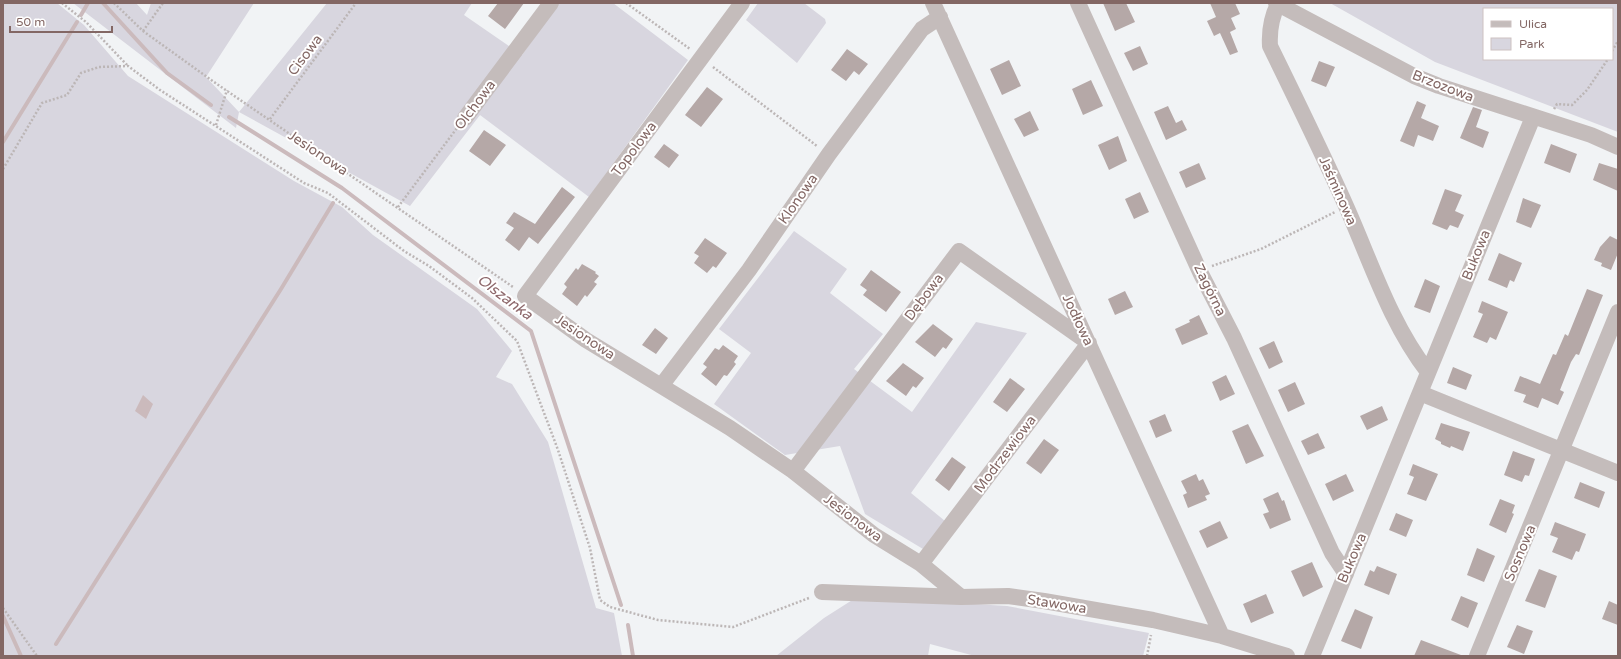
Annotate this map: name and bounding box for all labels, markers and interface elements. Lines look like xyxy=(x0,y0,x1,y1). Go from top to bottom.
scale bar xyxy=(10,8,112,34)
legend xyxy=(1483,8,1613,60)
text: 50 m xyxy=(16,15,45,29)
text: Ulica xyxy=(1519,17,1547,31)
street label: Cisowa xyxy=(284,31,326,79)
text: Park xyxy=(1519,37,1545,51)
street label: Brzozowa xyxy=(1410,66,1476,106)
street label: Olchowa xyxy=(451,77,499,133)
street label: Topolowa xyxy=(608,118,660,180)
street label: Jesionowa xyxy=(285,127,351,179)
street label: Jaśminowa xyxy=(1315,154,1361,228)
street label: Klonowa xyxy=(775,171,821,227)
street label: Bukowa xyxy=(1458,227,1494,283)
street label: Zagórna xyxy=(1190,261,1230,319)
water label: Olszanka xyxy=(474,270,537,324)
street label: Dębowa xyxy=(901,270,947,324)
street label: Jodłowa xyxy=(1059,292,1097,348)
street label: Jesionowa xyxy=(552,311,618,363)
street label: Modrzewiowa xyxy=(970,412,1040,496)
street label: Jesionowa xyxy=(820,490,886,546)
street label: Sosnowa xyxy=(1501,522,1539,584)
street label: Bukowa xyxy=(1334,530,1370,586)
street label: Stawowa xyxy=(1026,591,1088,617)

